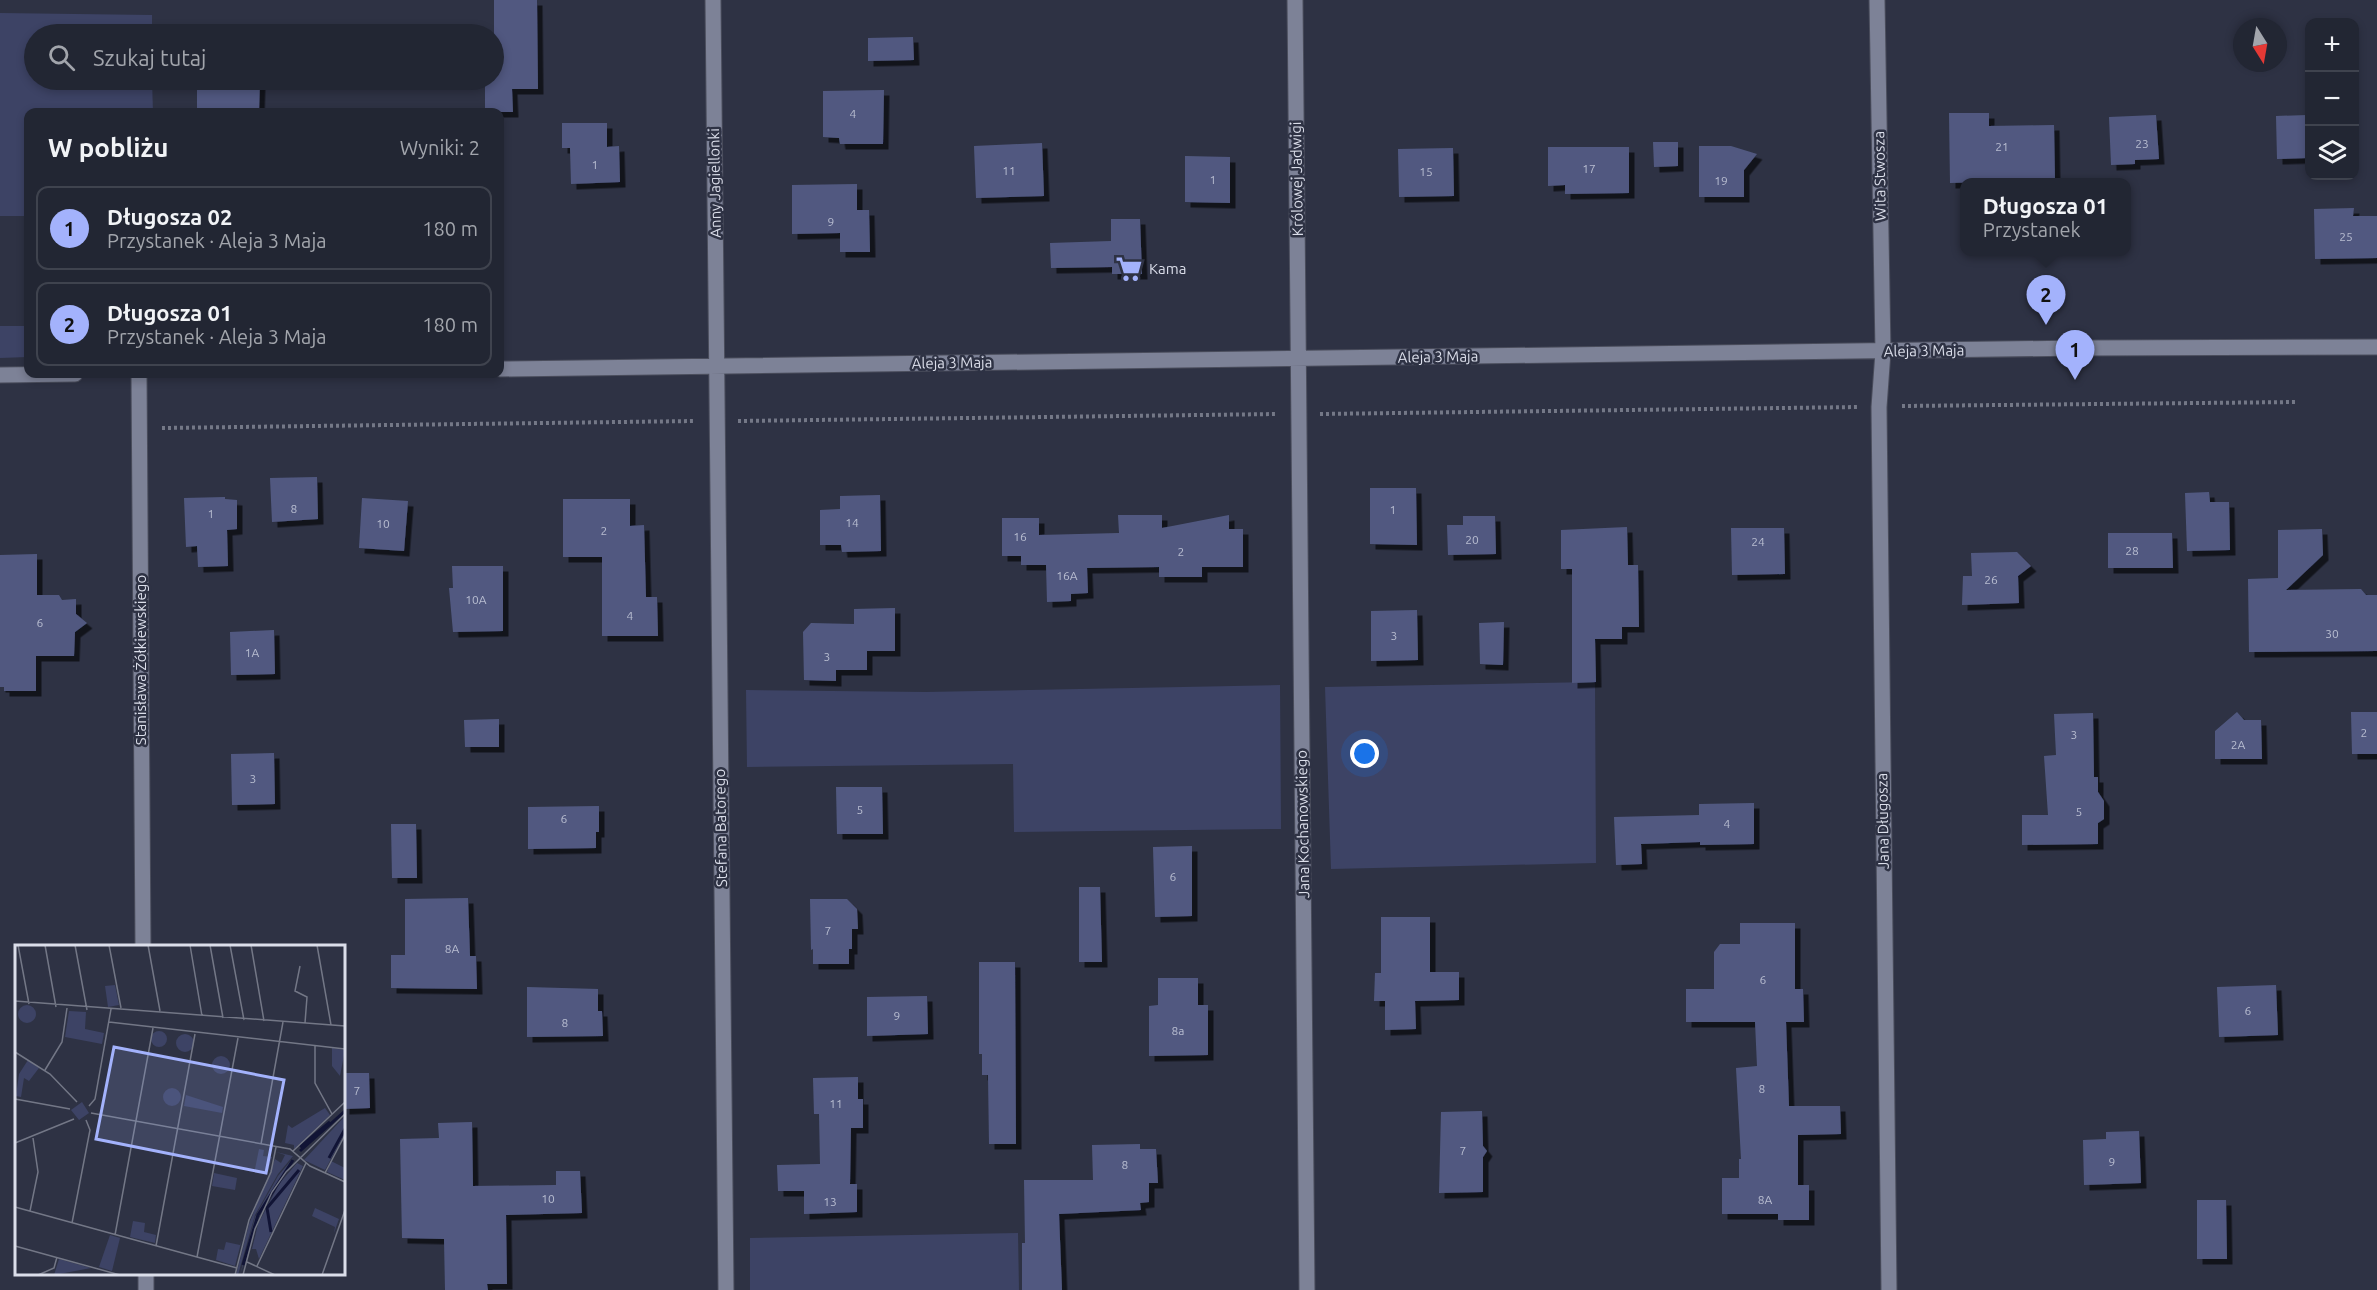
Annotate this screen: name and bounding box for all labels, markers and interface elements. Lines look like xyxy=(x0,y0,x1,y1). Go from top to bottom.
north arrow xyxy=(2233,18,2287,72)
map controls xyxy=(2305,18,2359,180)
button: + xyxy=(2305,18,2359,72)
search box xyxy=(24,24,504,90)
icon: search xyxy=(45,41,78,74)
text: Szukaj tutaj xyxy=(93,45,206,70)
button: − xyxy=(2305,72,2359,126)
house number: 4 xyxy=(850,107,857,120)
street label: Królowej Jadwigi xyxy=(1287,122,1306,236)
button: layers xyxy=(2305,126,2359,180)
street label: Anny Jagiellonki xyxy=(705,128,724,238)
street label: Wita Stwosza xyxy=(1870,131,1889,221)
text: W pobliżu xyxy=(48,133,169,162)
text: Wyniki: 2 xyxy=(400,136,480,159)
house number: 23 xyxy=(2135,137,2149,150)
house number: 21 xyxy=(1995,140,2009,153)
house number: 1 xyxy=(592,158,598,171)
house number: 17 xyxy=(1582,162,1596,175)
house number: 11 xyxy=(1002,164,1016,177)
house number: 15 xyxy=(1419,165,1433,178)
house number: 1 xyxy=(1210,173,1216,186)
house number: 19 xyxy=(1714,174,1728,187)
popup xyxy=(1960,178,2131,256)
text: Długosza 01 xyxy=(1983,193,2108,218)
text: Długosza 02 xyxy=(107,204,232,229)
house number: 9 xyxy=(828,215,834,228)
text: 1 xyxy=(64,217,75,240)
text: 180 m xyxy=(422,217,478,240)
text: Przystanek xyxy=(1983,218,2081,241)
text: Przystanek · Aleja 3 Maja xyxy=(107,229,327,252)
house number: 25 xyxy=(2339,230,2353,243)
supermarket icon: Kama xyxy=(1114,254,1144,284)
place label: Kama xyxy=(1149,260,1187,277)
pin: 2 xyxy=(2026,276,2066,325)
text: Długosza 01 xyxy=(107,300,232,325)
text: 2 xyxy=(64,313,75,336)
text: 180 m xyxy=(422,313,478,336)
text: Przystanek · Aleja 3 Maja xyxy=(107,325,327,348)
pin: 1 xyxy=(2056,330,2094,380)
street label: Aleja 3 Maja xyxy=(1883,341,1965,360)
street label: Aleja 3 Maja xyxy=(1397,347,1479,366)
street label: Aleja 3 Maja xyxy=(911,353,993,372)
house number: 8 xyxy=(291,502,298,515)
house number: 1 xyxy=(1390,503,1396,516)
house number: 1 xyxy=(208,507,214,520)
house number: 14 xyxy=(845,516,859,529)
house number: 10 xyxy=(376,517,390,530)
house number: 2 xyxy=(601,524,607,537)
house number: 16 xyxy=(1013,530,1027,543)
house number: 20 xyxy=(1465,533,1479,546)
house number: 24 xyxy=(1751,535,1765,548)
house number: 28 xyxy=(2125,544,2139,557)
house number: 2 xyxy=(1178,545,1184,558)
house number: 16A xyxy=(1056,569,1078,582)
house number: 26 xyxy=(1984,573,1998,586)
street label: Stanisława Żółkiewskiego xyxy=(132,575,149,745)
house number: 10A xyxy=(465,593,487,606)
house number: 4 xyxy=(627,609,634,622)
house number: 6 xyxy=(37,616,44,629)
house number: 30 xyxy=(2325,627,2339,640)
house number: 3 xyxy=(1391,629,1397,642)
house number: 1A xyxy=(245,646,259,659)
house number: 3 xyxy=(824,650,830,663)
house number: 2 xyxy=(2361,726,2367,739)
house number: 3 xyxy=(2071,728,2077,741)
house number: 2A xyxy=(2231,738,2245,751)
your location xyxy=(1350,739,1379,768)
street label: Jana Kochanowskiego xyxy=(1293,750,1312,898)
street label: Stefana Batorego xyxy=(711,769,730,887)
house number: 3 xyxy=(250,772,256,785)
street label: Jana Długosza xyxy=(1873,773,1892,869)
house number: 5 xyxy=(857,803,863,816)
house number: 5 xyxy=(2076,805,2082,818)
house number: 6 xyxy=(561,812,568,825)
house number: 4 xyxy=(1724,817,1731,830)
house number: 6 xyxy=(1170,870,1177,883)
house number: 7 xyxy=(825,924,831,937)
house number: 8A xyxy=(445,942,459,955)
inset map xyxy=(15,945,345,1275)
house number: 6 xyxy=(1760,973,1767,986)
house number: 6 xyxy=(2245,1004,2252,1017)
house number: 9 xyxy=(894,1009,900,1022)
house number: 8 xyxy=(562,1016,569,1029)
house number: 8a xyxy=(1172,1024,1184,1037)
house number: 8 xyxy=(1759,1082,1766,1095)
house number: 7 xyxy=(354,1084,360,1097)
house number: 11 xyxy=(829,1097,843,1110)
house number: 7 xyxy=(1460,1144,1466,1157)
house number: 9 xyxy=(2109,1155,2115,1168)
house number: 8 xyxy=(1122,1158,1129,1171)
house number: 10 xyxy=(541,1192,555,1205)
house number: 8A xyxy=(1758,1193,1772,1206)
house number: 13 xyxy=(823,1195,837,1208)

